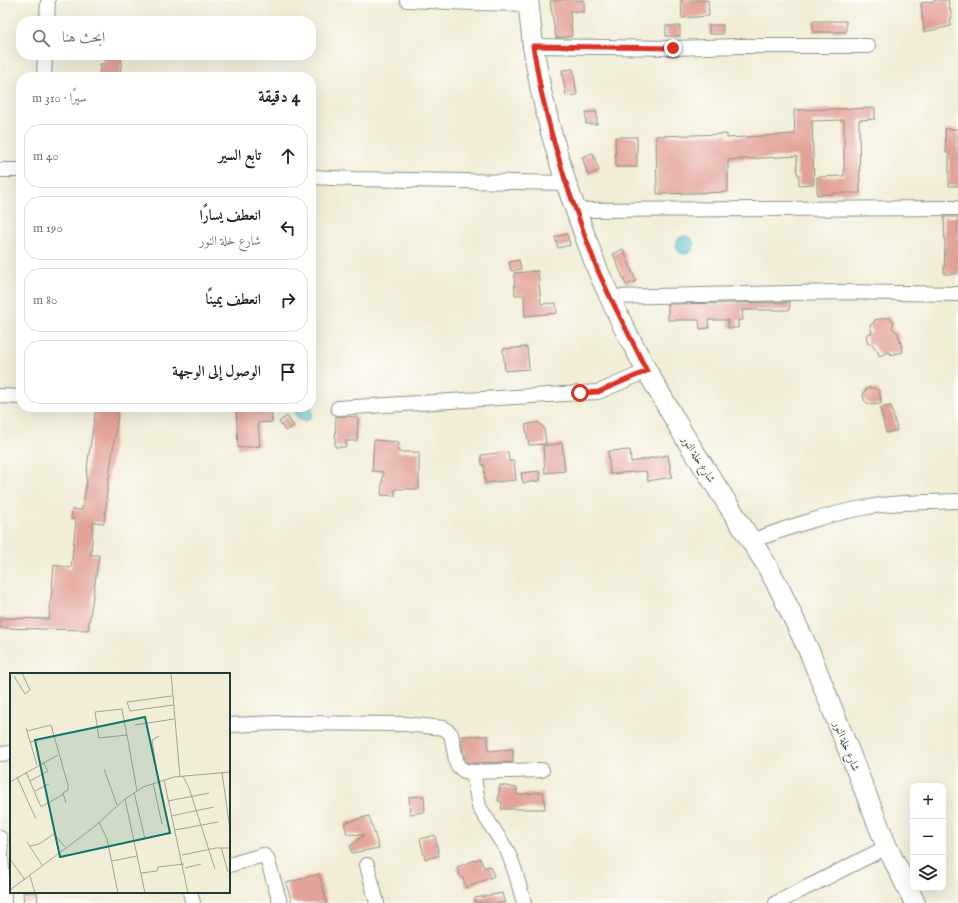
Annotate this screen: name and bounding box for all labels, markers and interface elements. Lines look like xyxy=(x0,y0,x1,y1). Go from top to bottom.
search box xyxy=(16,16,316,60)
icon: search xyxy=(30,27,52,49)
text: ابحث هنا xyxy=(62,28,105,47)
route end xyxy=(664,39,682,57)
text: 4 دقيقة xyxy=(258,87,300,108)
text: سيرًا · 310 m xyxy=(32,90,87,107)
icon: ahead xyxy=(277,145,299,167)
text: تابع السير xyxy=(219,146,261,165)
text: 40 m xyxy=(33,148,59,165)
text: انعطف يسارًا xyxy=(199,206,261,225)
icon: left xyxy=(277,217,299,239)
text: 190 m xyxy=(33,220,63,237)
text: شارع خلة النور xyxy=(199,233,261,250)
icon: right xyxy=(277,289,299,311)
text: انعطف يمينًا xyxy=(205,290,261,309)
text: 80 m xyxy=(33,292,57,309)
icon: arrive xyxy=(277,361,299,383)
text: الوصول إلى الوجهة xyxy=(172,362,261,381)
route start xyxy=(571,384,589,402)
street label: شارع خلة النور xyxy=(676,433,718,486)
inset map xyxy=(10,673,230,893)
street label: شارع خلة النور xyxy=(828,719,862,774)
map controls xyxy=(910,783,946,891)
button: + xyxy=(910,783,946,819)
button: − xyxy=(910,819,946,855)
button: layers xyxy=(910,855,946,891)

